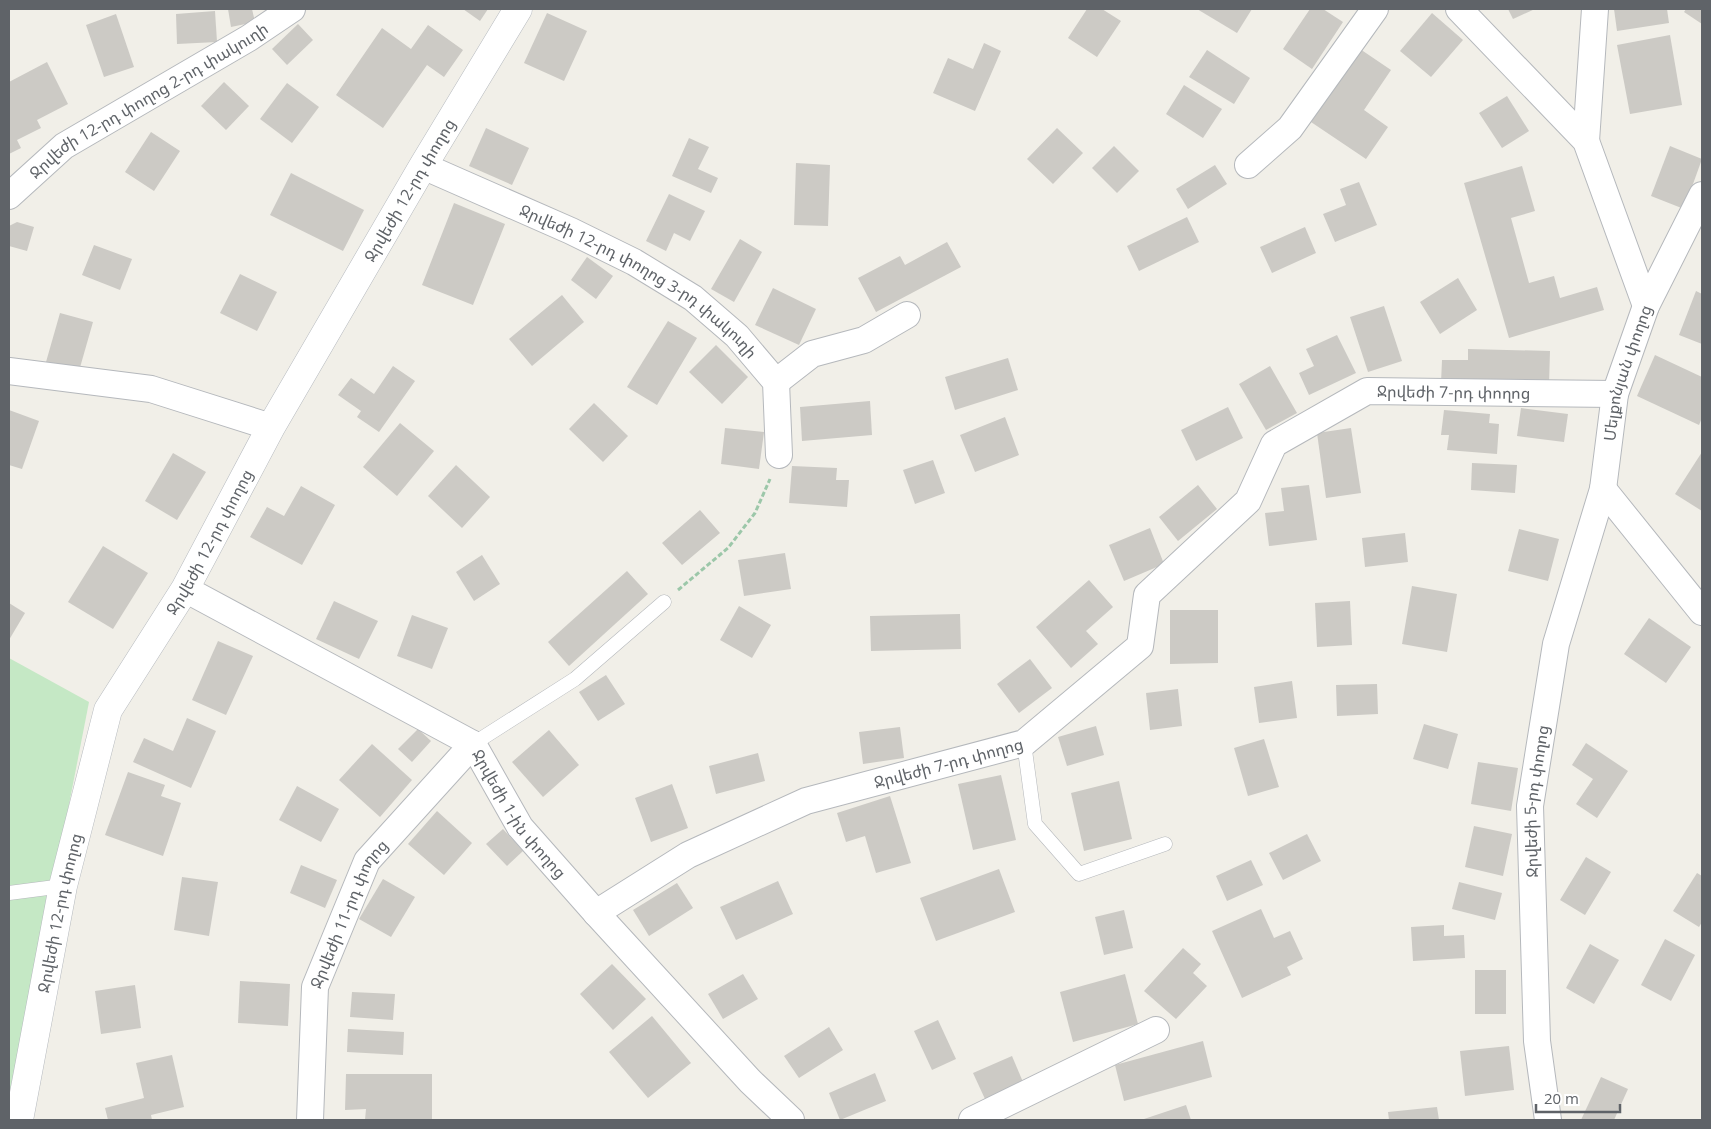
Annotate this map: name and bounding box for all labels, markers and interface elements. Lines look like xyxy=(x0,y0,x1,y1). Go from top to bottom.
street label: Ջրվեժի 12-րդ փողոց 2-րդ փակուղի xyxy=(24,17,272,183)
street label: Ջրվեժի 12-րդ փողոց xyxy=(359,114,460,266)
street label: Ջրվեժի 12-րդ փողոց 3-րդ փակուղի xyxy=(516,199,762,363)
street label: Մելքոնյան փողոց xyxy=(1598,302,1657,442)
street label: Ջրվեժի 7-րդ փողոց xyxy=(1377,380,1530,404)
street label: Ջրվեժի 12-րդ փողոց xyxy=(160,465,258,619)
street label: Ջրվեժի 5-րդ փողոց xyxy=(1519,723,1554,878)
street label: Ջրվեժի 7-րդ փողոց xyxy=(871,733,1026,793)
street label: Ջրվեժի 1-ին փողոց xyxy=(467,745,571,883)
street label: Ջրվեժի 12-րդ փողոց xyxy=(32,831,87,995)
street label: Ջրվեժի 11-րդ փողոց xyxy=(305,834,393,992)
scale bar xyxy=(1536,1082,1620,1114)
text: 20 m xyxy=(1544,1088,1579,1108)

